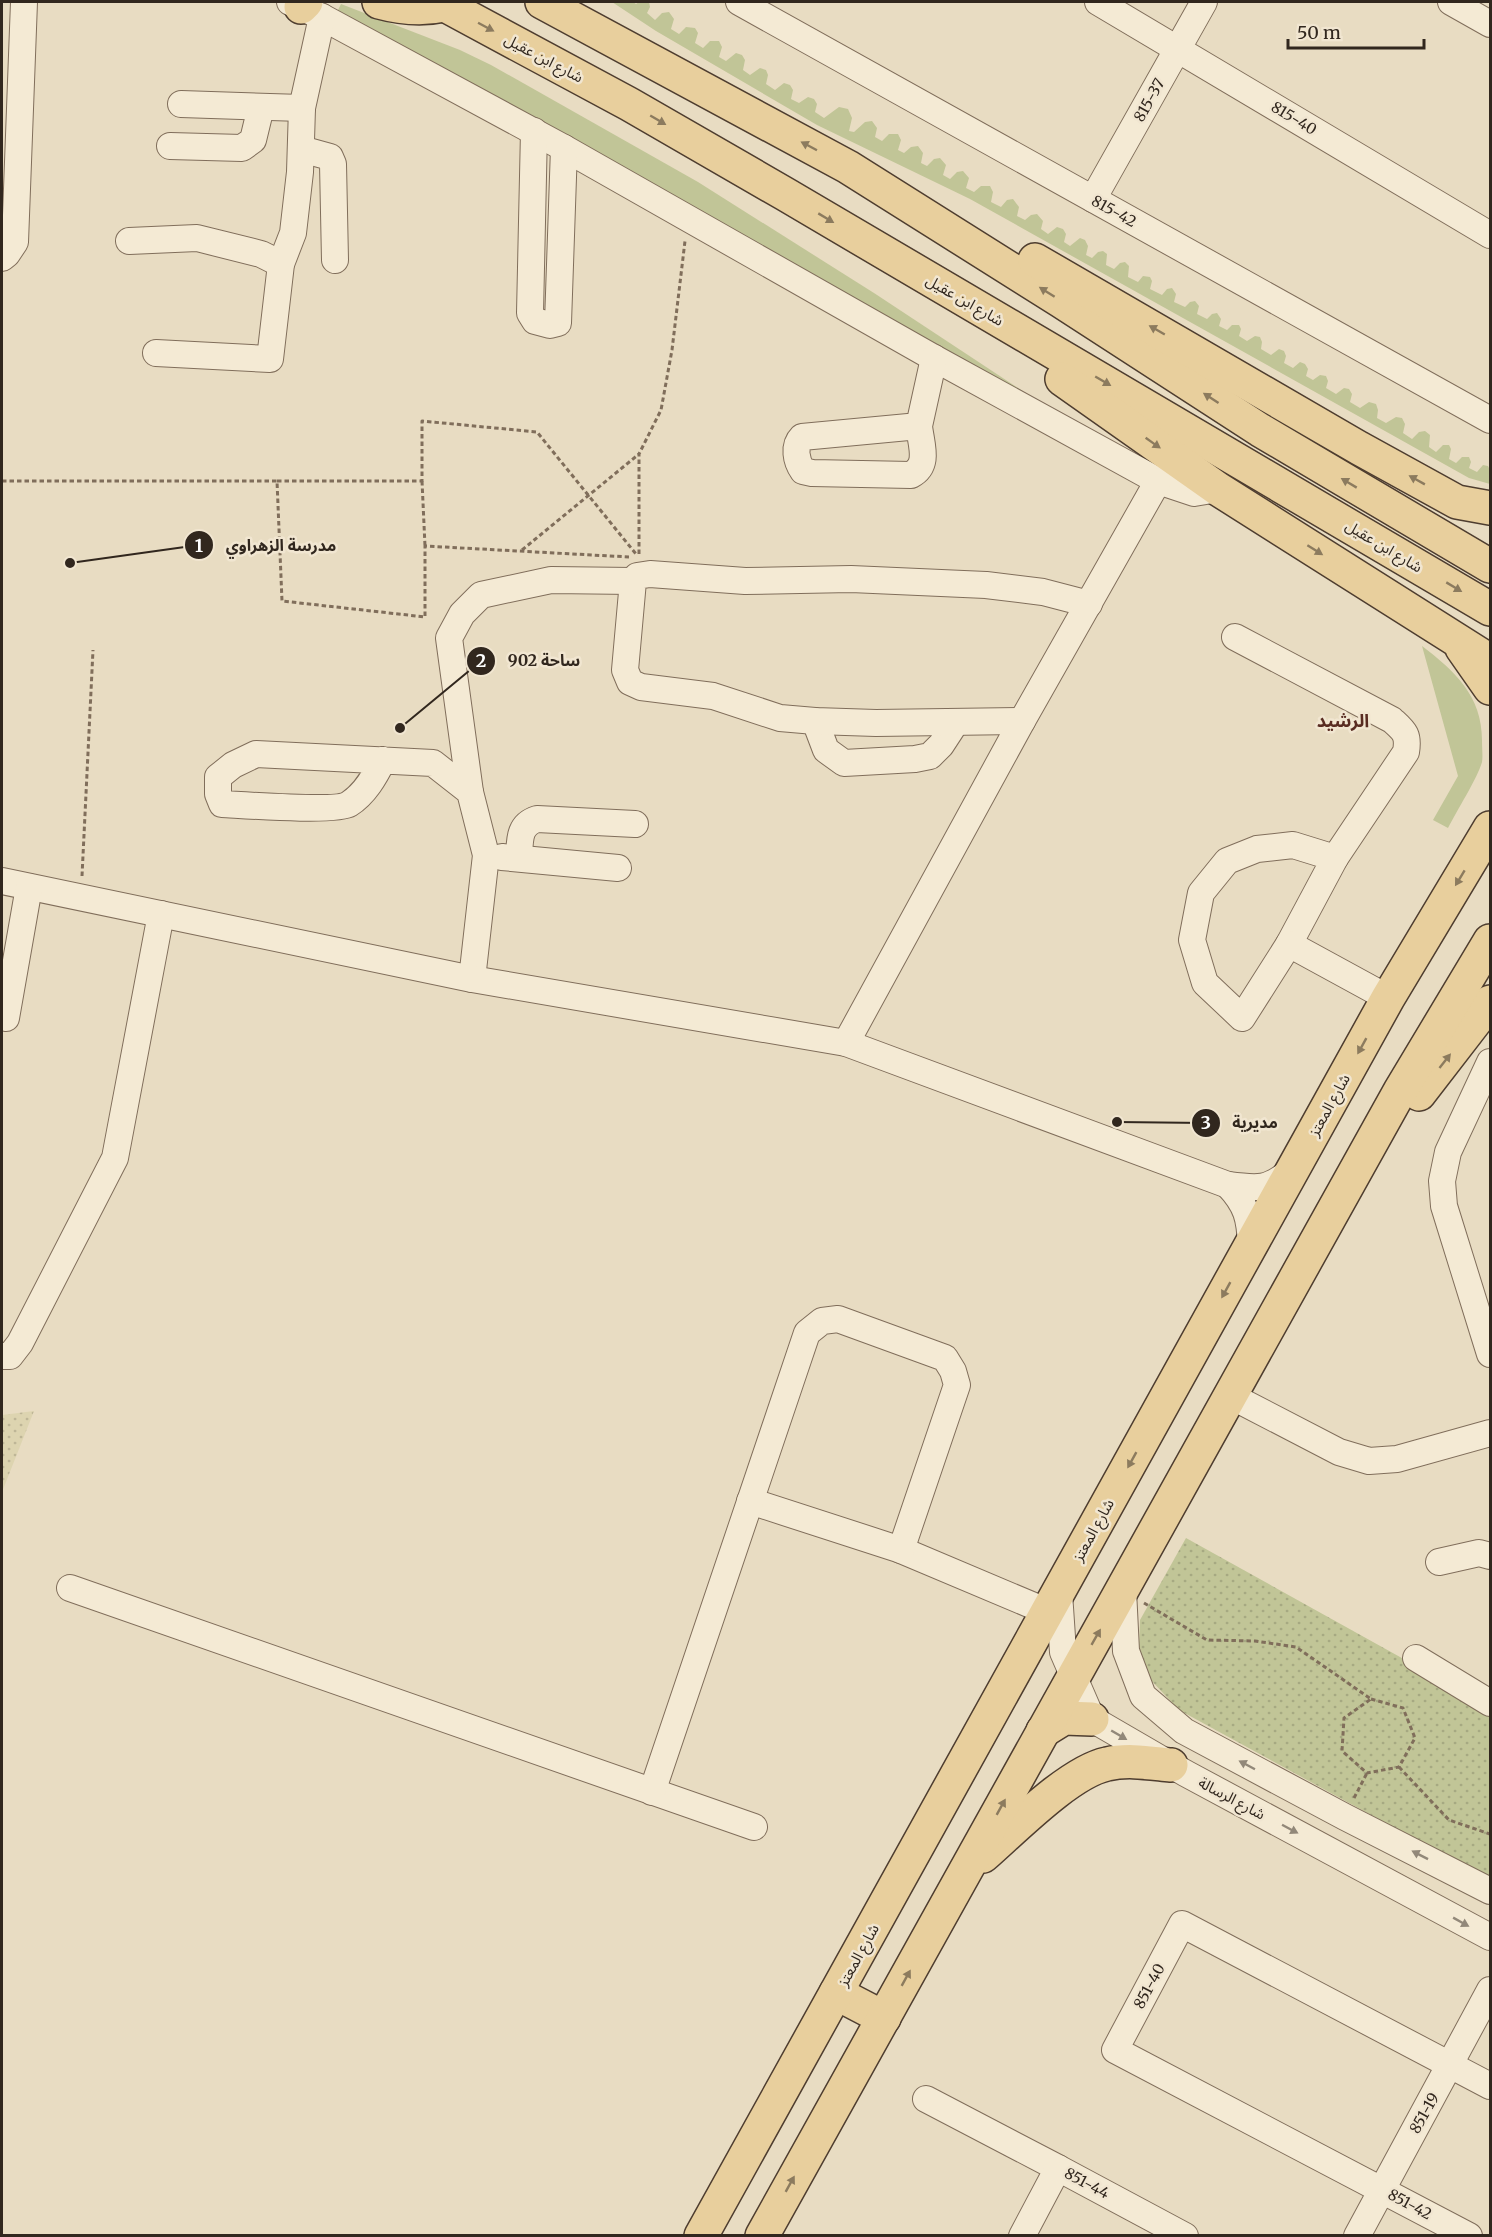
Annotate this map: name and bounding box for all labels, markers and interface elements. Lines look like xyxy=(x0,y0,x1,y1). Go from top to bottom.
scale bar xyxy=(1288,12,1424,50)
text: 50 m xyxy=(1297,21,1341,44)
one-way arrow xyxy=(478,22,495,32)
street label: شارع ابن عقيل xyxy=(500,29,587,89)
street label: 815-37 xyxy=(1129,75,1169,125)
street label: 815-40 xyxy=(1268,97,1320,139)
one-way arrow xyxy=(649,115,666,125)
one-way arrow xyxy=(801,141,818,151)
street label: 815-42 xyxy=(1088,191,1140,231)
one-way arrow xyxy=(818,213,834,224)
street label: شارع ابن عقيل xyxy=(921,270,1007,333)
one-way arrow xyxy=(1039,286,1055,297)
one-way arrow xyxy=(1149,325,1165,336)
one-way arrow xyxy=(1095,375,1111,386)
one-way arrow xyxy=(1203,392,1219,404)
one-way arrow xyxy=(1144,437,1160,449)
one-way arrow xyxy=(1408,475,1425,485)
one-way arrow xyxy=(1341,478,1357,489)
street label: شارع ابن عقيل xyxy=(1341,516,1426,579)
callout: مدرسة الزهراوي xyxy=(184,528,348,562)
text: 1 xyxy=(195,534,203,557)
text: مدرسة الزهراوي xyxy=(226,535,336,559)
one-way arrow xyxy=(1307,545,1323,556)
one-way arrow xyxy=(1446,582,1463,592)
callout: ساحة 902 xyxy=(466,644,592,678)
text: 2 xyxy=(476,649,486,672)
text: ساحة 902 xyxy=(508,650,580,670)
district label: الرشيد xyxy=(1317,709,1369,732)
one-way arrow xyxy=(1455,870,1466,886)
one-way arrow xyxy=(1357,1038,1367,1055)
one-way arrow xyxy=(1438,1054,1450,1069)
street label: شارع المعتز xyxy=(1304,1070,1357,1142)
callout: مديرية xyxy=(1191,1106,1290,1140)
text: 3 xyxy=(1201,1111,1211,1134)
text: مديرية xyxy=(1232,1112,1278,1132)
one-way arrow xyxy=(1221,1282,1232,1298)
one-way arrow xyxy=(1127,1452,1137,1469)
street label: شارع المعتز xyxy=(1068,1495,1121,1567)
one-way arrow xyxy=(1091,1628,1101,1645)
one-way arrow xyxy=(1111,1730,1128,1740)
one-way arrow xyxy=(1238,1760,1255,1770)
street label: شارع الرسالة xyxy=(1194,1772,1269,1826)
one-way arrow xyxy=(996,1798,1006,1815)
one-way arrow xyxy=(1281,1824,1298,1834)
one-way arrow xyxy=(1411,1850,1428,1860)
one-way arrow xyxy=(1453,1917,1470,1927)
street label: شارع المعتز xyxy=(833,1920,886,1992)
street label: 851-40 xyxy=(1129,1960,1169,2012)
one-way arrow xyxy=(901,1969,911,1986)
street label: 851-19 xyxy=(1405,2089,1443,2137)
street label: 851-44 xyxy=(1061,2163,1113,2203)
one-way arrow xyxy=(785,2176,795,2193)
street label: 851-42 xyxy=(1385,2185,1435,2223)

